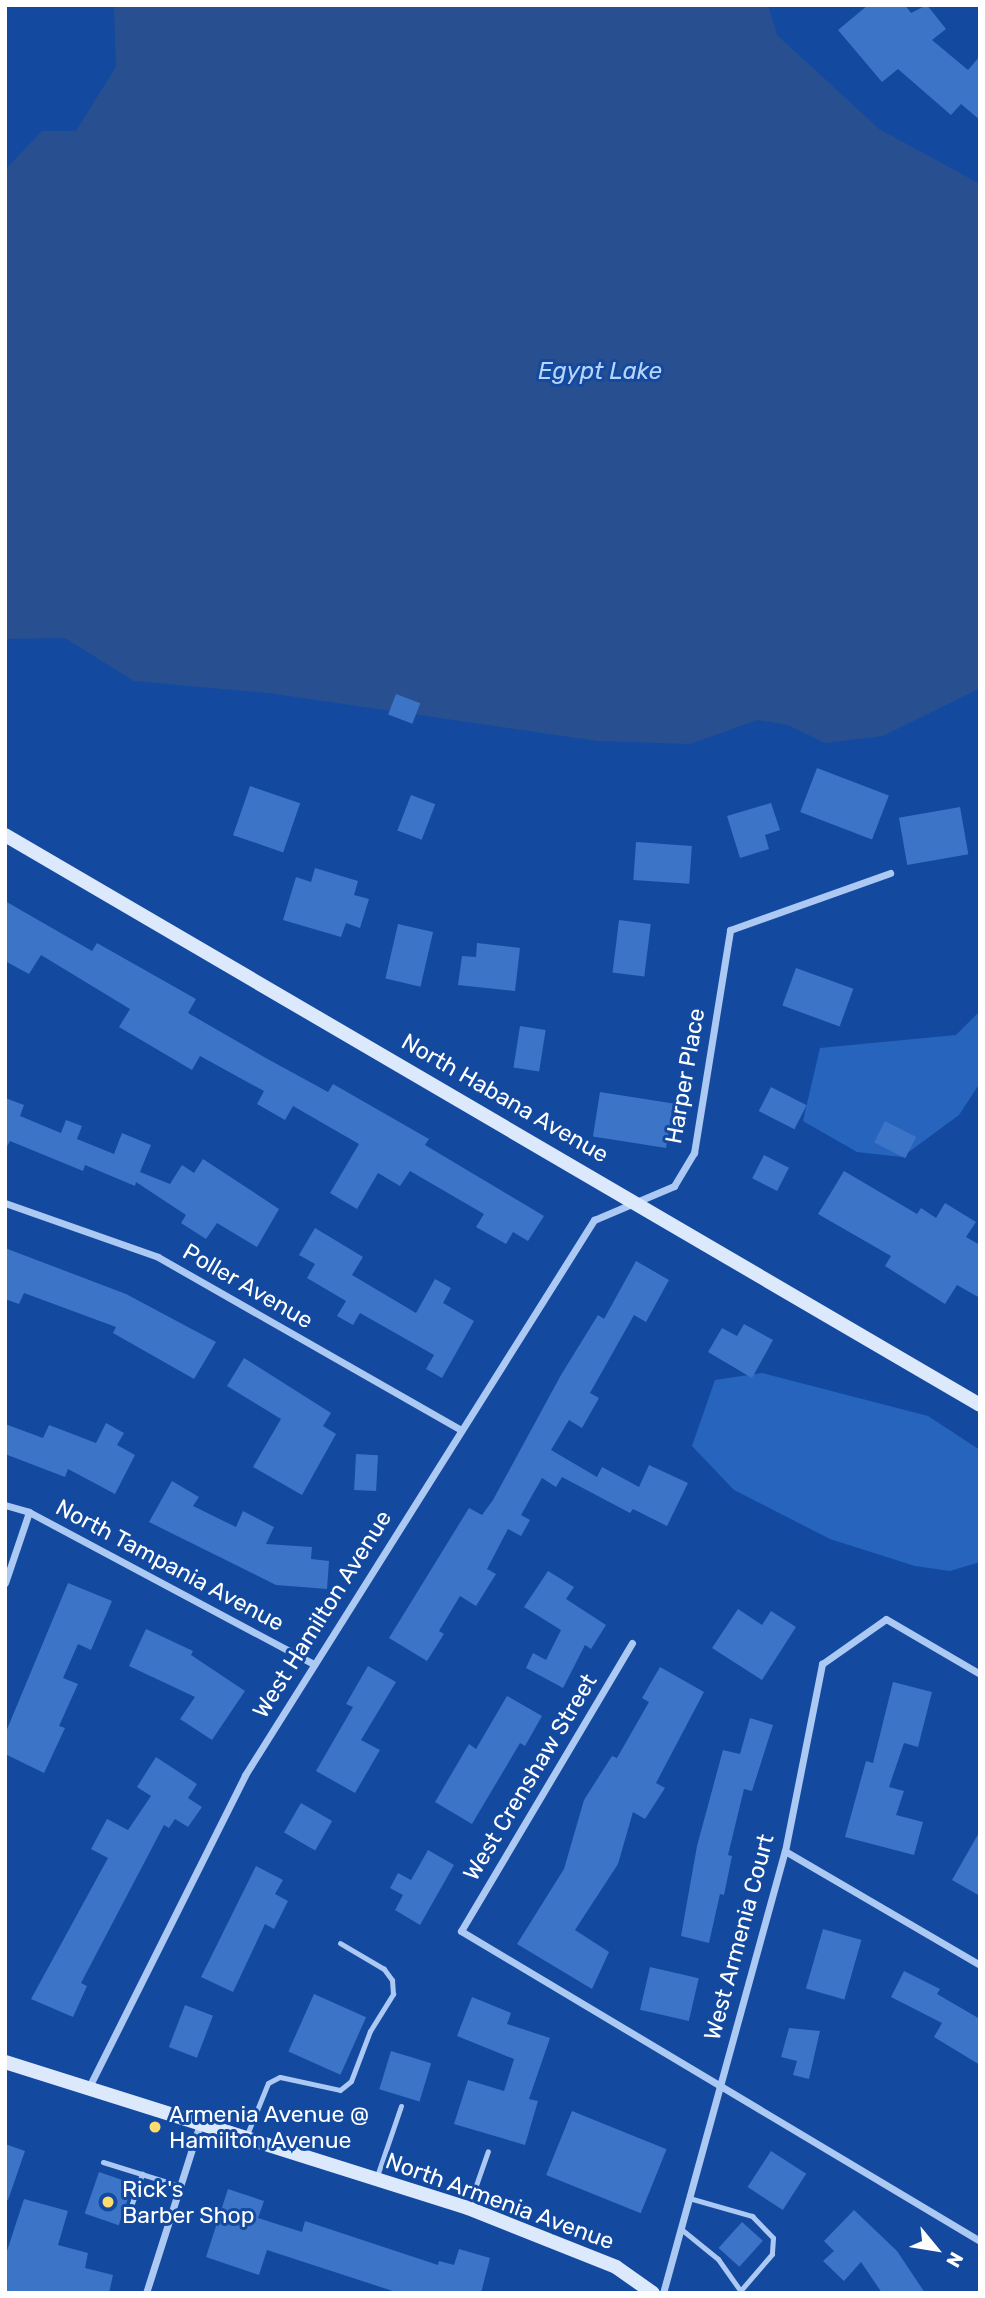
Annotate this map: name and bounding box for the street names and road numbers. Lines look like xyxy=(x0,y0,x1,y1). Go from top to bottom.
street label: Harper Place xyxy=(659,1006,711,1146)
street label: North Habana Avenue xyxy=(396,1027,614,1169)
street label: Poller Avenue xyxy=(178,1237,318,1335)
street label: North Tampania Avenue xyxy=(51,1493,289,1637)
street label: West Hamilton Avenue xyxy=(247,1505,397,1723)
street label: West Crenshaw Street xyxy=(457,1668,603,1886)
street label: West Armenia Court xyxy=(698,1831,780,2043)
street label: North Armenia Avenue xyxy=(381,2147,619,2255)

